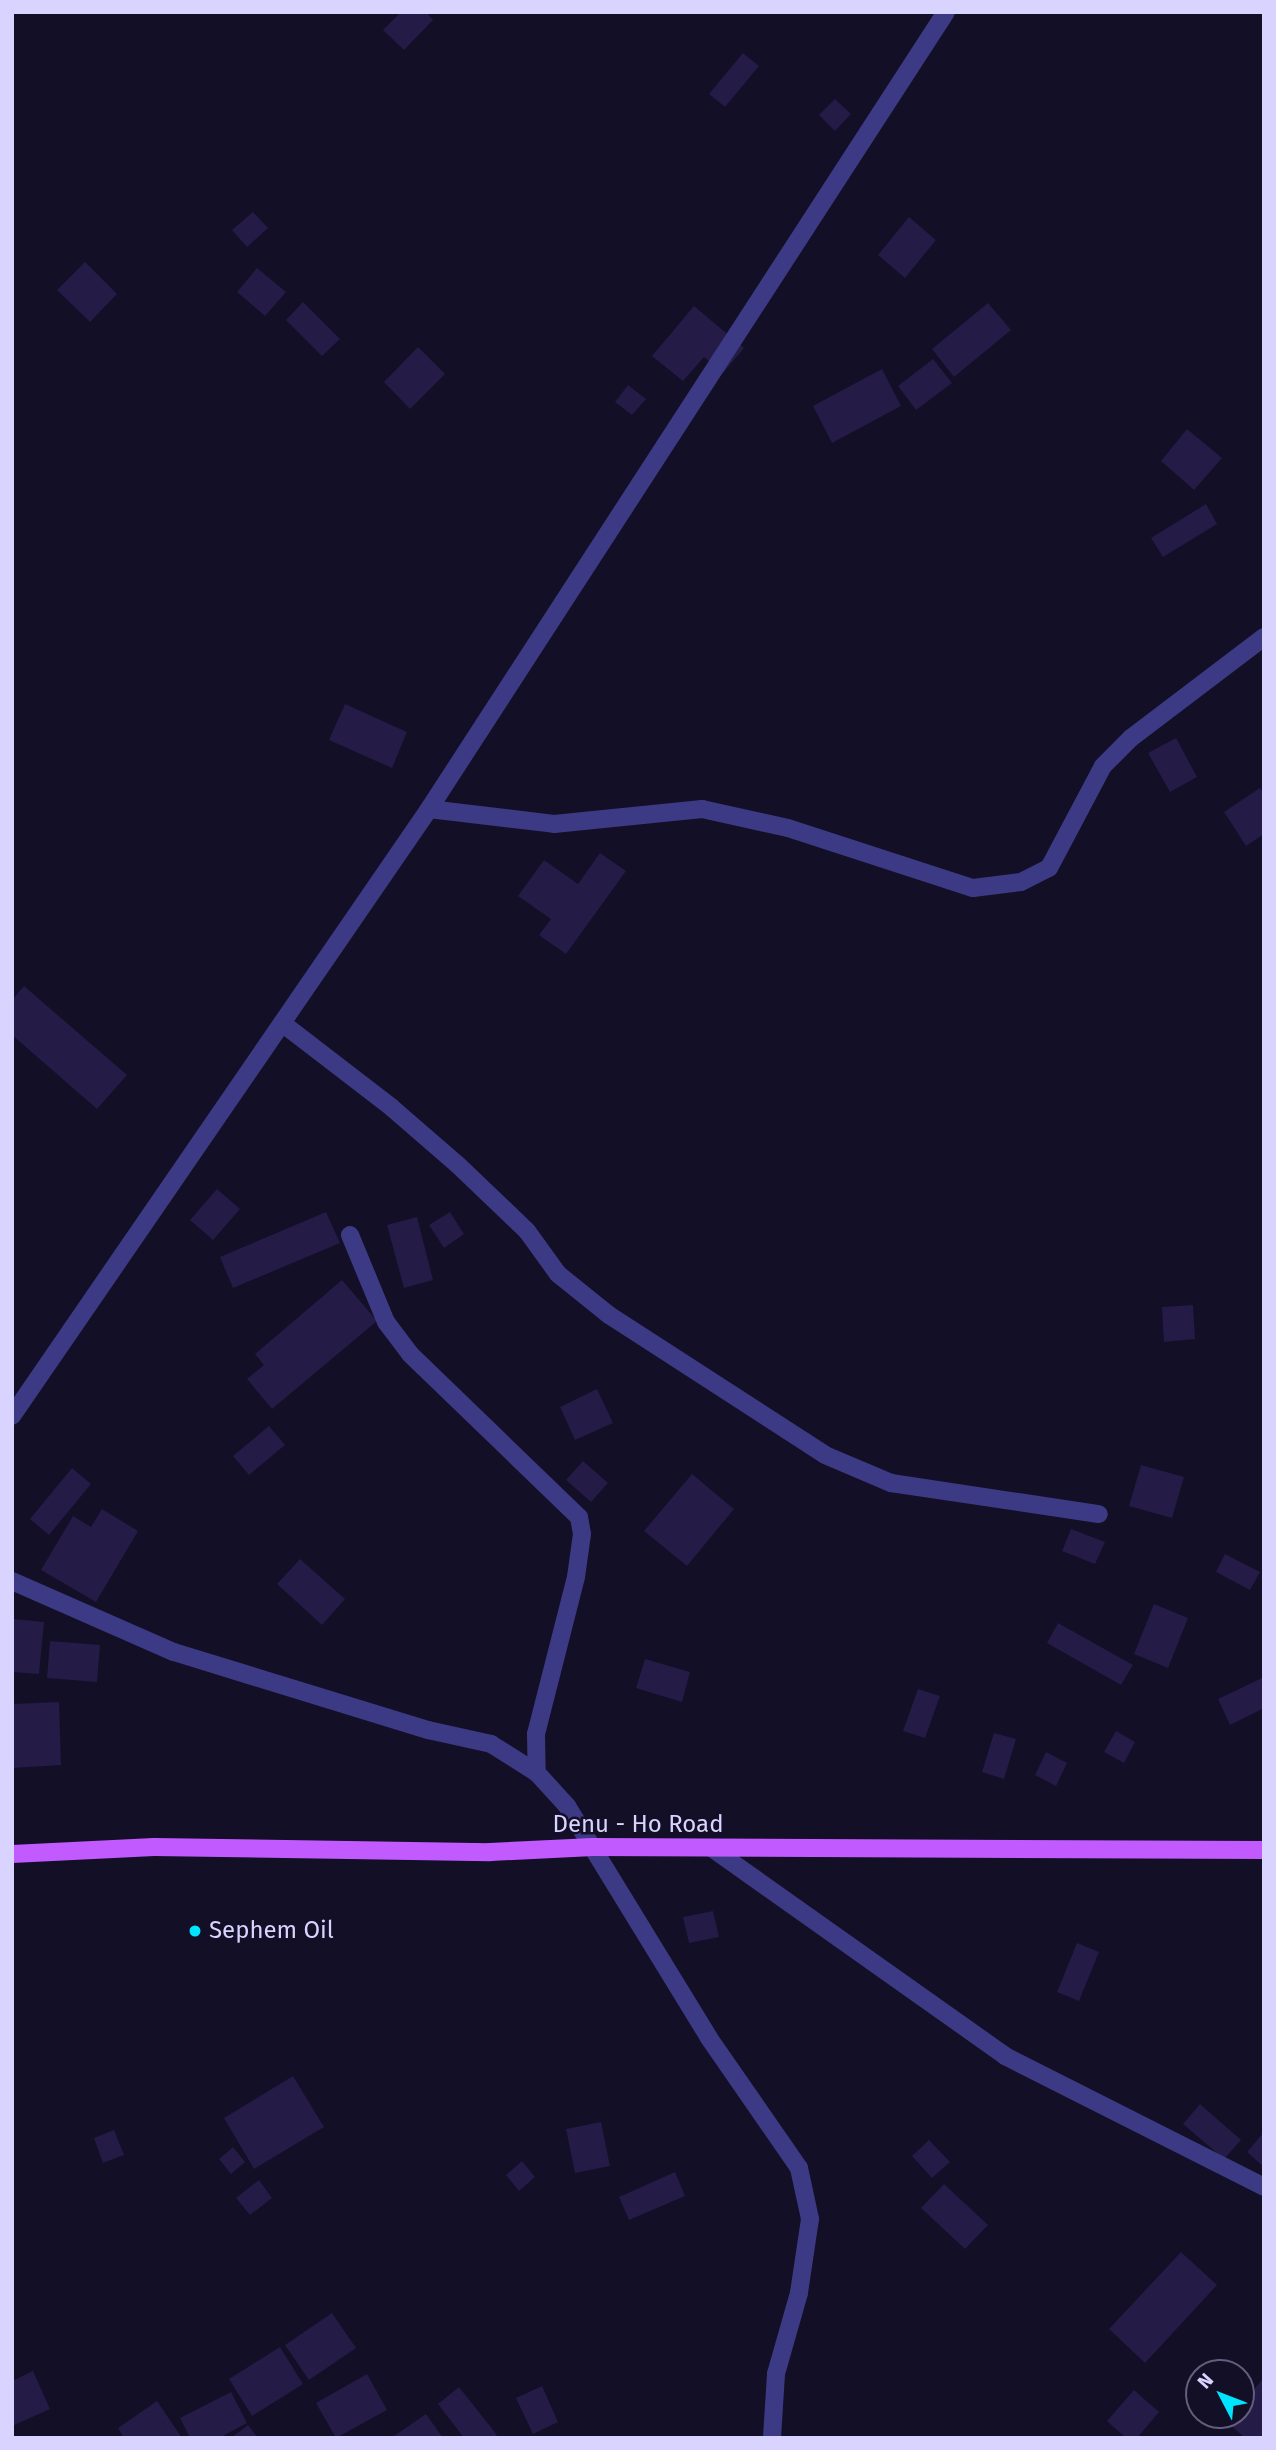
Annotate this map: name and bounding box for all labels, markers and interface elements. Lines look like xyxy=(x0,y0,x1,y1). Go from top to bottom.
street label: Denu - Ho Road xyxy=(553,1811,723,1839)
place label: Sephem Oil xyxy=(209,1917,334,1945)
marker: Sephem Oil xyxy=(187,1923,203,1939)
north arrow xyxy=(1185,2359,1255,2429)
text: N xyxy=(1193,2369,1218,2393)

